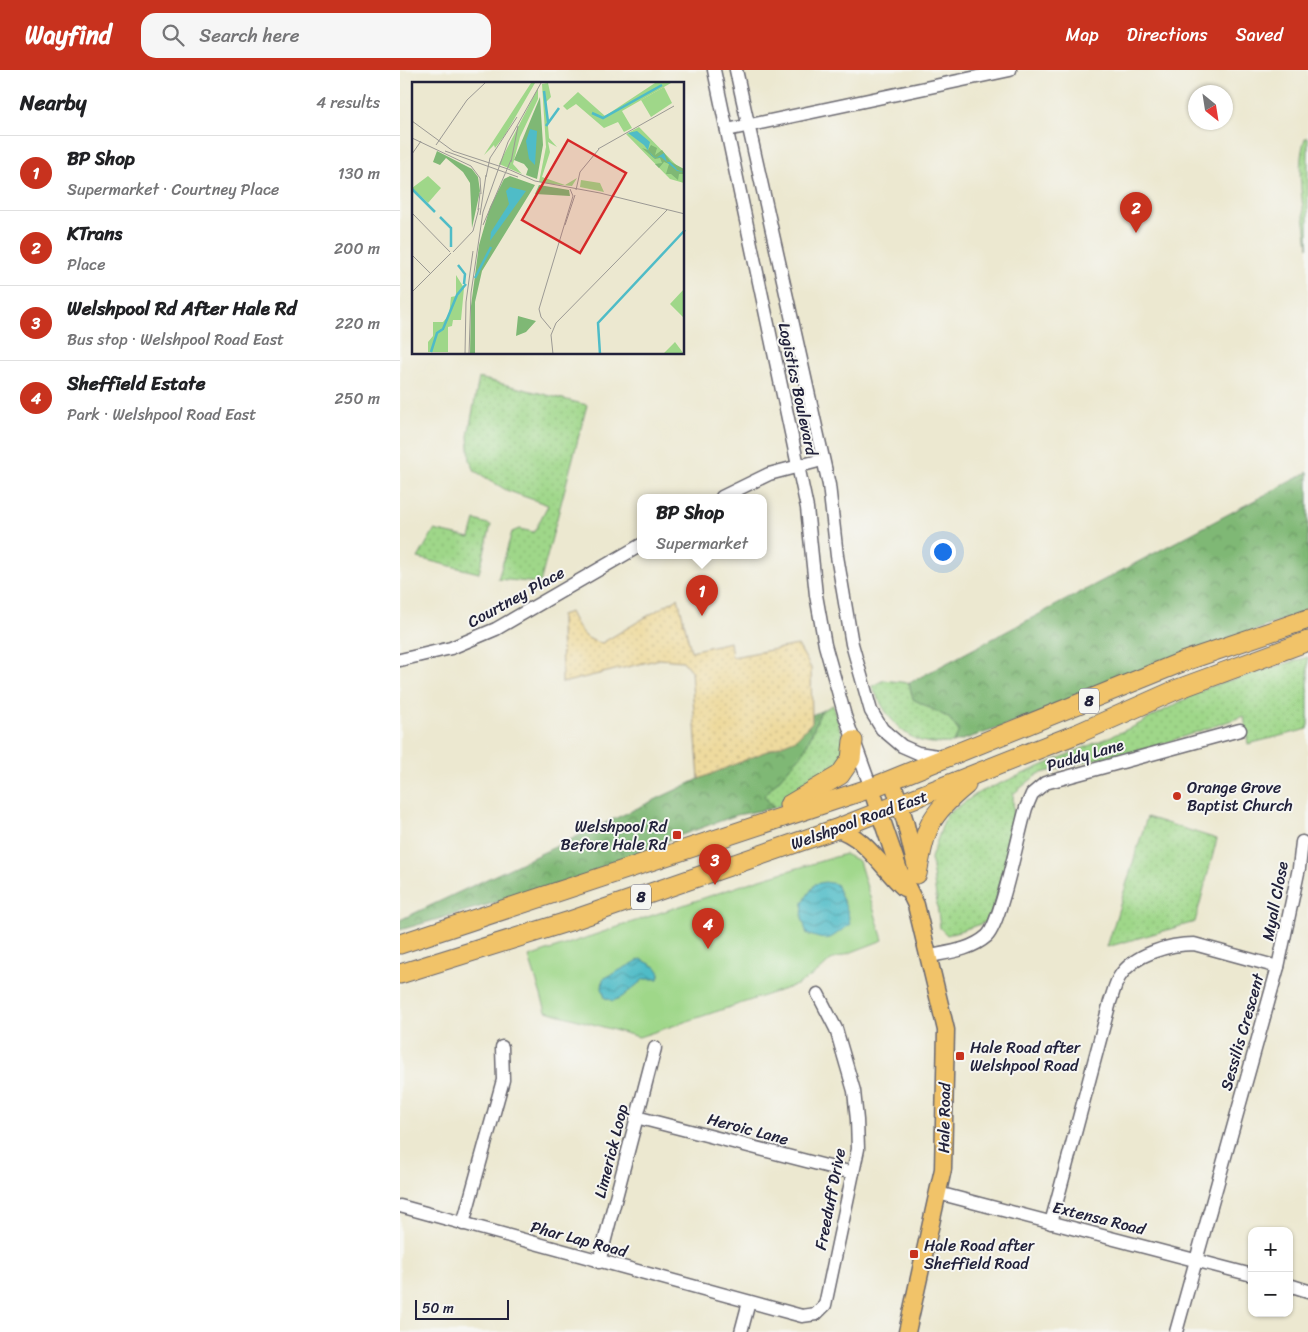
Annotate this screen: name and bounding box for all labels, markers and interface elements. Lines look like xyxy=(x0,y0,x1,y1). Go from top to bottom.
search box xyxy=(141,13,491,58)
text: Wayfind xyxy=(25,14,111,56)
text: Search here xyxy=(199,19,299,52)
text: Map xyxy=(1066,19,1099,51)
text: Directions xyxy=(1127,19,1208,51)
text: Saved xyxy=(1236,19,1283,51)
icon: search xyxy=(159,21,187,49)
inset map xyxy=(412,82,685,355)
text: Nearby xyxy=(20,84,86,122)
north arrow xyxy=(1188,85,1233,130)
text: 4 results xyxy=(316,88,380,117)
text: BP Shop xyxy=(67,142,135,175)
text: 1 xyxy=(33,159,39,188)
text: 130 m xyxy=(338,159,380,188)
text: Supermarket · Courtney Place xyxy=(67,175,279,204)
pin: 2 xyxy=(1120,192,1152,233)
text: KTrans xyxy=(67,217,122,250)
text: 2 xyxy=(31,234,41,263)
text: 200 m xyxy=(334,234,380,263)
text: Place xyxy=(67,250,106,279)
text: Welshpool Rd After Hale Rd xyxy=(67,292,296,325)
text: 3 xyxy=(32,309,40,338)
text: 220 m xyxy=(335,309,380,338)
street label: Logistics Boulevard xyxy=(770,320,827,460)
text: Bus stop · Welshpool Road East xyxy=(67,325,284,354)
text: Sheffield Estate xyxy=(67,367,205,400)
text: 4 xyxy=(31,384,41,413)
text: 250 m xyxy=(334,384,380,413)
text: Park · Welshpool Road East xyxy=(67,400,256,429)
popup xyxy=(637,494,767,559)
text: BP Shop xyxy=(656,496,724,529)
text: Supermarket xyxy=(656,529,748,558)
your location xyxy=(930,539,956,565)
street label: Courtney Place xyxy=(462,558,570,636)
pin: 1 xyxy=(686,575,718,616)
road number: 8 xyxy=(1079,688,1099,714)
street label: Puddy Lane xyxy=(1043,730,1127,780)
place label: Orange Grove Baptist Church xyxy=(1187,773,1293,820)
street label: Welshpool Road East xyxy=(786,782,932,858)
marker: Orange Grove Baptist Church xyxy=(1171,790,1183,802)
place label: Welshpool Rd Before Hale Rd xyxy=(561,812,669,859)
marker: Welshpool Rd Before Hale Rd xyxy=(671,829,683,841)
pin: 3 xyxy=(699,844,731,885)
street label: Myall Close xyxy=(1253,858,1297,943)
road number: 8 xyxy=(631,884,651,910)
pin: 4 xyxy=(692,908,724,949)
street label: Sessilis Crescent xyxy=(1211,970,1273,1094)
place label: Hale Road after Welshpool Road xyxy=(970,1033,1082,1080)
marker: Hale Road after Welshpool Road xyxy=(954,1050,966,1062)
street label: Hale Road xyxy=(929,1081,959,1153)
street label: Limerick Loop xyxy=(585,1100,637,1201)
street label: Heroic Lane xyxy=(704,1104,792,1154)
street label: Freeduff Drive xyxy=(806,1146,854,1252)
street label: Extensa Road xyxy=(1050,1192,1150,1244)
street label: Phar Lap Road xyxy=(528,1212,632,1266)
map controls xyxy=(1248,1227,1293,1317)
button: + xyxy=(1248,1227,1293,1272)
place label: Hale Road after Sheffield Road xyxy=(924,1231,1036,1278)
marker: Hale Road after Sheffield Road xyxy=(908,1248,920,1260)
button: − xyxy=(1248,1272,1293,1317)
text: 50 m xyxy=(422,1296,454,1321)
scale bar xyxy=(415,1297,509,1320)

